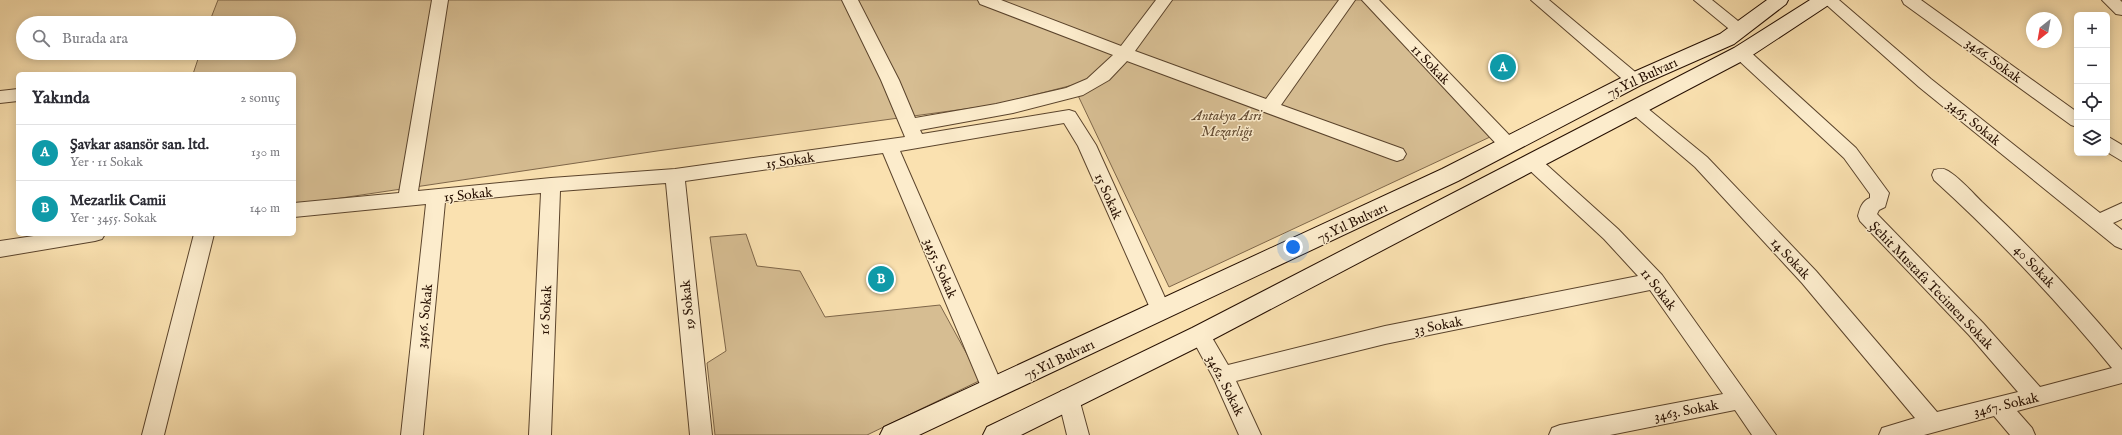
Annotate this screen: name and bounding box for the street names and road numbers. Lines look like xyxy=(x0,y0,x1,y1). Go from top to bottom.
street label: 3466. Sokak xyxy=(1962,34,2026,88)
street label: 11 Sokak xyxy=(1407,41,1454,89)
street label: 75.Yıl Bulvarı xyxy=(1604,54,1681,102)
street label: 3465. Sokak xyxy=(1943,95,2005,150)
street label: 15 Sokak xyxy=(765,149,816,173)
street label: 15 Sokak xyxy=(1090,170,1126,223)
street label: 15 Sokak xyxy=(443,183,494,207)
street label: 75.Yıl Bulvarı xyxy=(1314,199,1391,247)
street label: Şehit Mustafa Tecimen Sokak xyxy=(1865,218,1998,354)
street label: 14 Sokak xyxy=(1766,234,1815,284)
street label: 3455. Sokak xyxy=(919,235,961,302)
street label: 40 Sokak xyxy=(2010,241,2059,292)
street label: 11 Sokak xyxy=(1636,265,1681,315)
street label: 19 Sokak xyxy=(676,279,700,331)
street label: 3456. Sokak xyxy=(413,282,437,349)
street label: 16 Sokak xyxy=(536,284,556,335)
street label: 33 Sokak xyxy=(1412,312,1465,340)
street label: 75.Yıl Bulvarı xyxy=(1021,336,1098,384)
street label: 3462. Sokak xyxy=(1202,352,1248,420)
street label: 3467. Sokak xyxy=(1972,389,2041,421)
street label: 3463. Sokak xyxy=(1653,396,1720,426)

